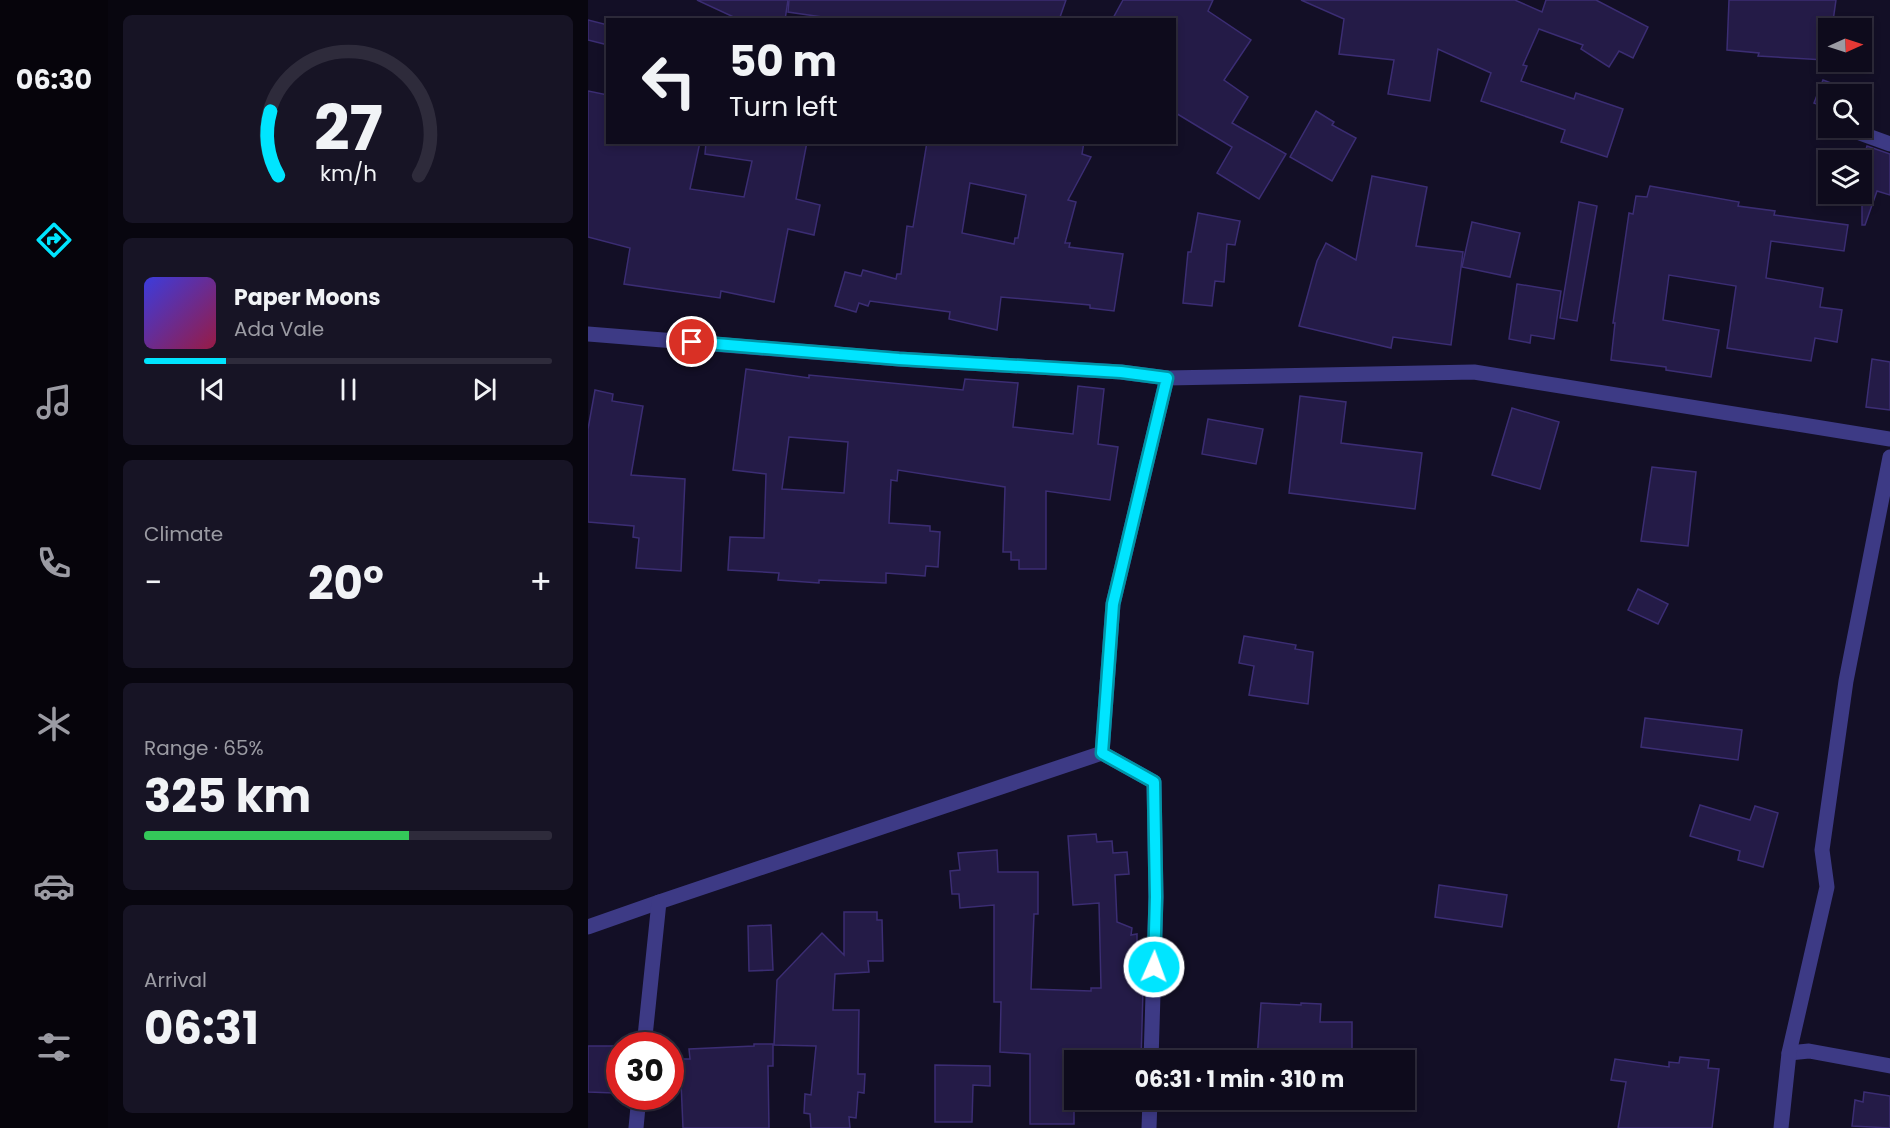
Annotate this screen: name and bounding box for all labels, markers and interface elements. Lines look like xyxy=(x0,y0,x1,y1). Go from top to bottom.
north arrow xyxy=(1818,18,1872,72)
map controls xyxy=(1818,18,1872,204)
text: 50 m xyxy=(729,32,837,91)
icon: left xyxy=(630,42,708,120)
text: 06:30 xyxy=(16,61,92,98)
text: 27 xyxy=(313,84,383,172)
button: search xyxy=(1818,84,1872,138)
text: Turn left xyxy=(729,88,838,125)
button: layers xyxy=(1818,150,1872,204)
text: km/h xyxy=(319,158,377,189)
icon: directions xyxy=(33,219,75,261)
text: Paper Moons xyxy=(234,282,381,313)
text: Ada Vale xyxy=(234,315,324,343)
pin xyxy=(666,316,717,367)
icon: arrive xyxy=(675,325,708,358)
icon: previous xyxy=(196,373,229,406)
icon: pause xyxy=(332,373,365,406)
icon: next xyxy=(468,373,501,406)
icon: music xyxy=(33,381,75,423)
text: Climate xyxy=(144,520,223,548)
icon: phone xyxy=(33,542,75,584)
text: 20° xyxy=(308,552,384,615)
text: − xyxy=(144,559,162,606)
text: + xyxy=(529,559,552,606)
icon: climate xyxy=(33,703,75,745)
text: Range · 65% xyxy=(144,734,264,762)
text: 325 km xyxy=(144,765,311,828)
icon: car xyxy=(33,865,75,907)
position arrow xyxy=(1122,935,1186,999)
text: Arrival xyxy=(144,966,207,994)
text: 06:31 xyxy=(144,997,259,1060)
icon: filters xyxy=(33,1026,75,1068)
speed limit sign: 30 xyxy=(606,1032,684,1110)
text: 06:31 · 1 min · 310 m xyxy=(1135,1064,1344,1095)

